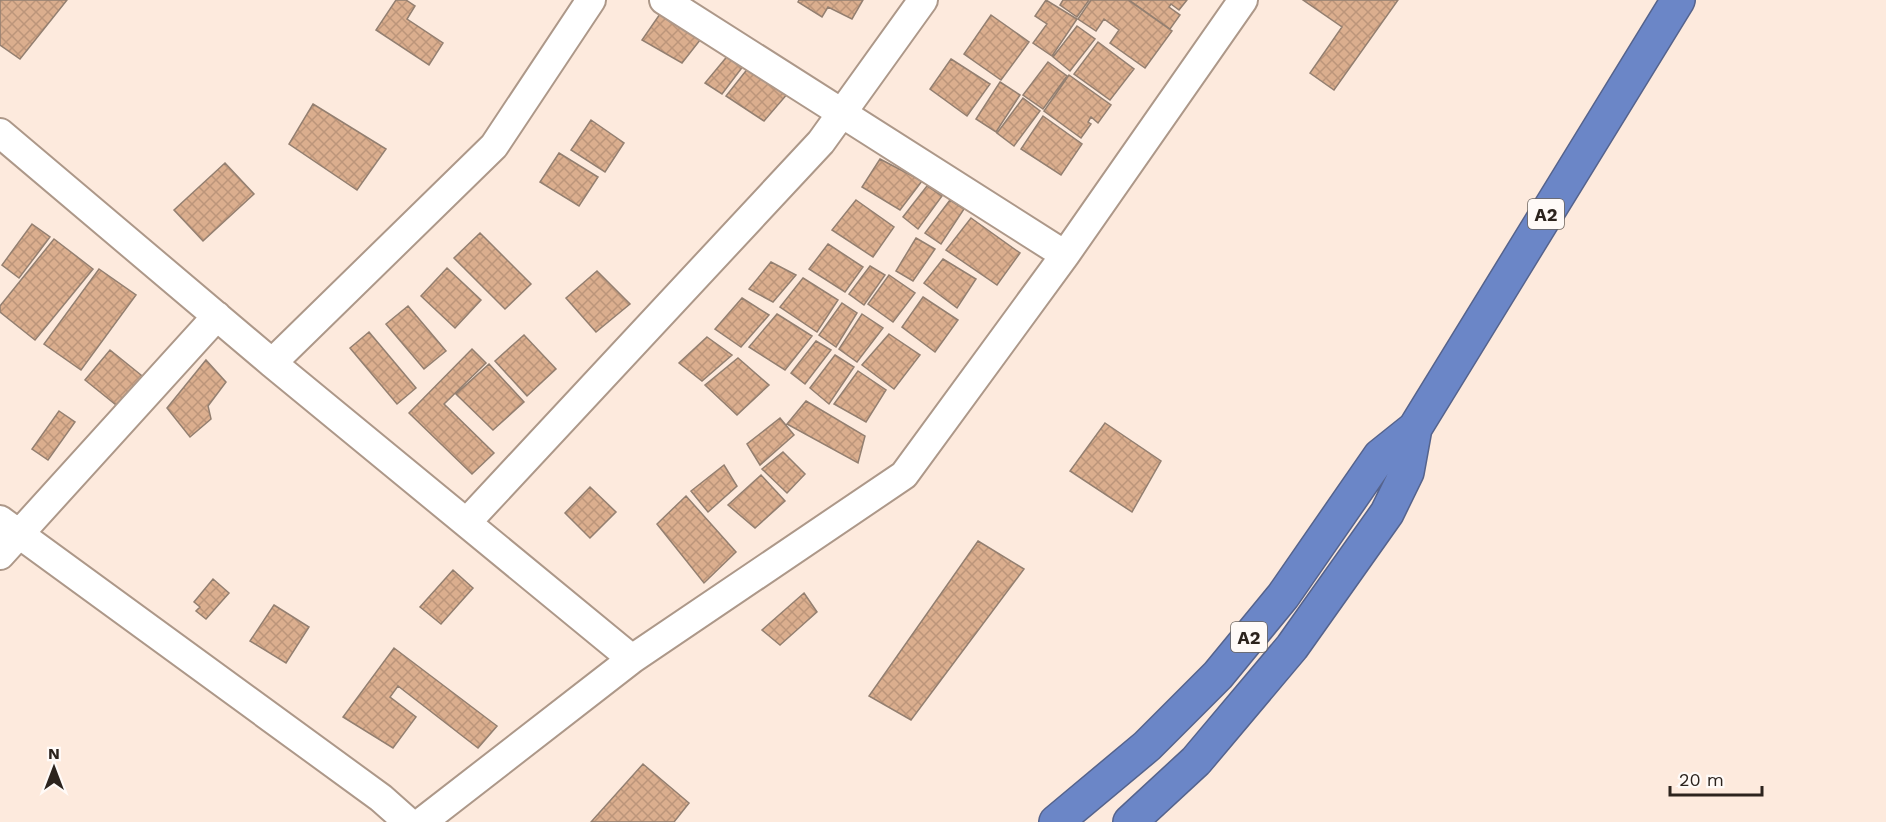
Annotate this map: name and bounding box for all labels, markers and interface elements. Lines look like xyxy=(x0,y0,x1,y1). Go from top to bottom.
road number: A2 xyxy=(1528,199,1564,229)
road number: A2 xyxy=(1231,622,1267,652)
north arrow xyxy=(24,738,84,798)
text: N xyxy=(48,744,60,763)
scale bar xyxy=(1670,759,1762,797)
text: 20 m xyxy=(1679,769,1724,790)

